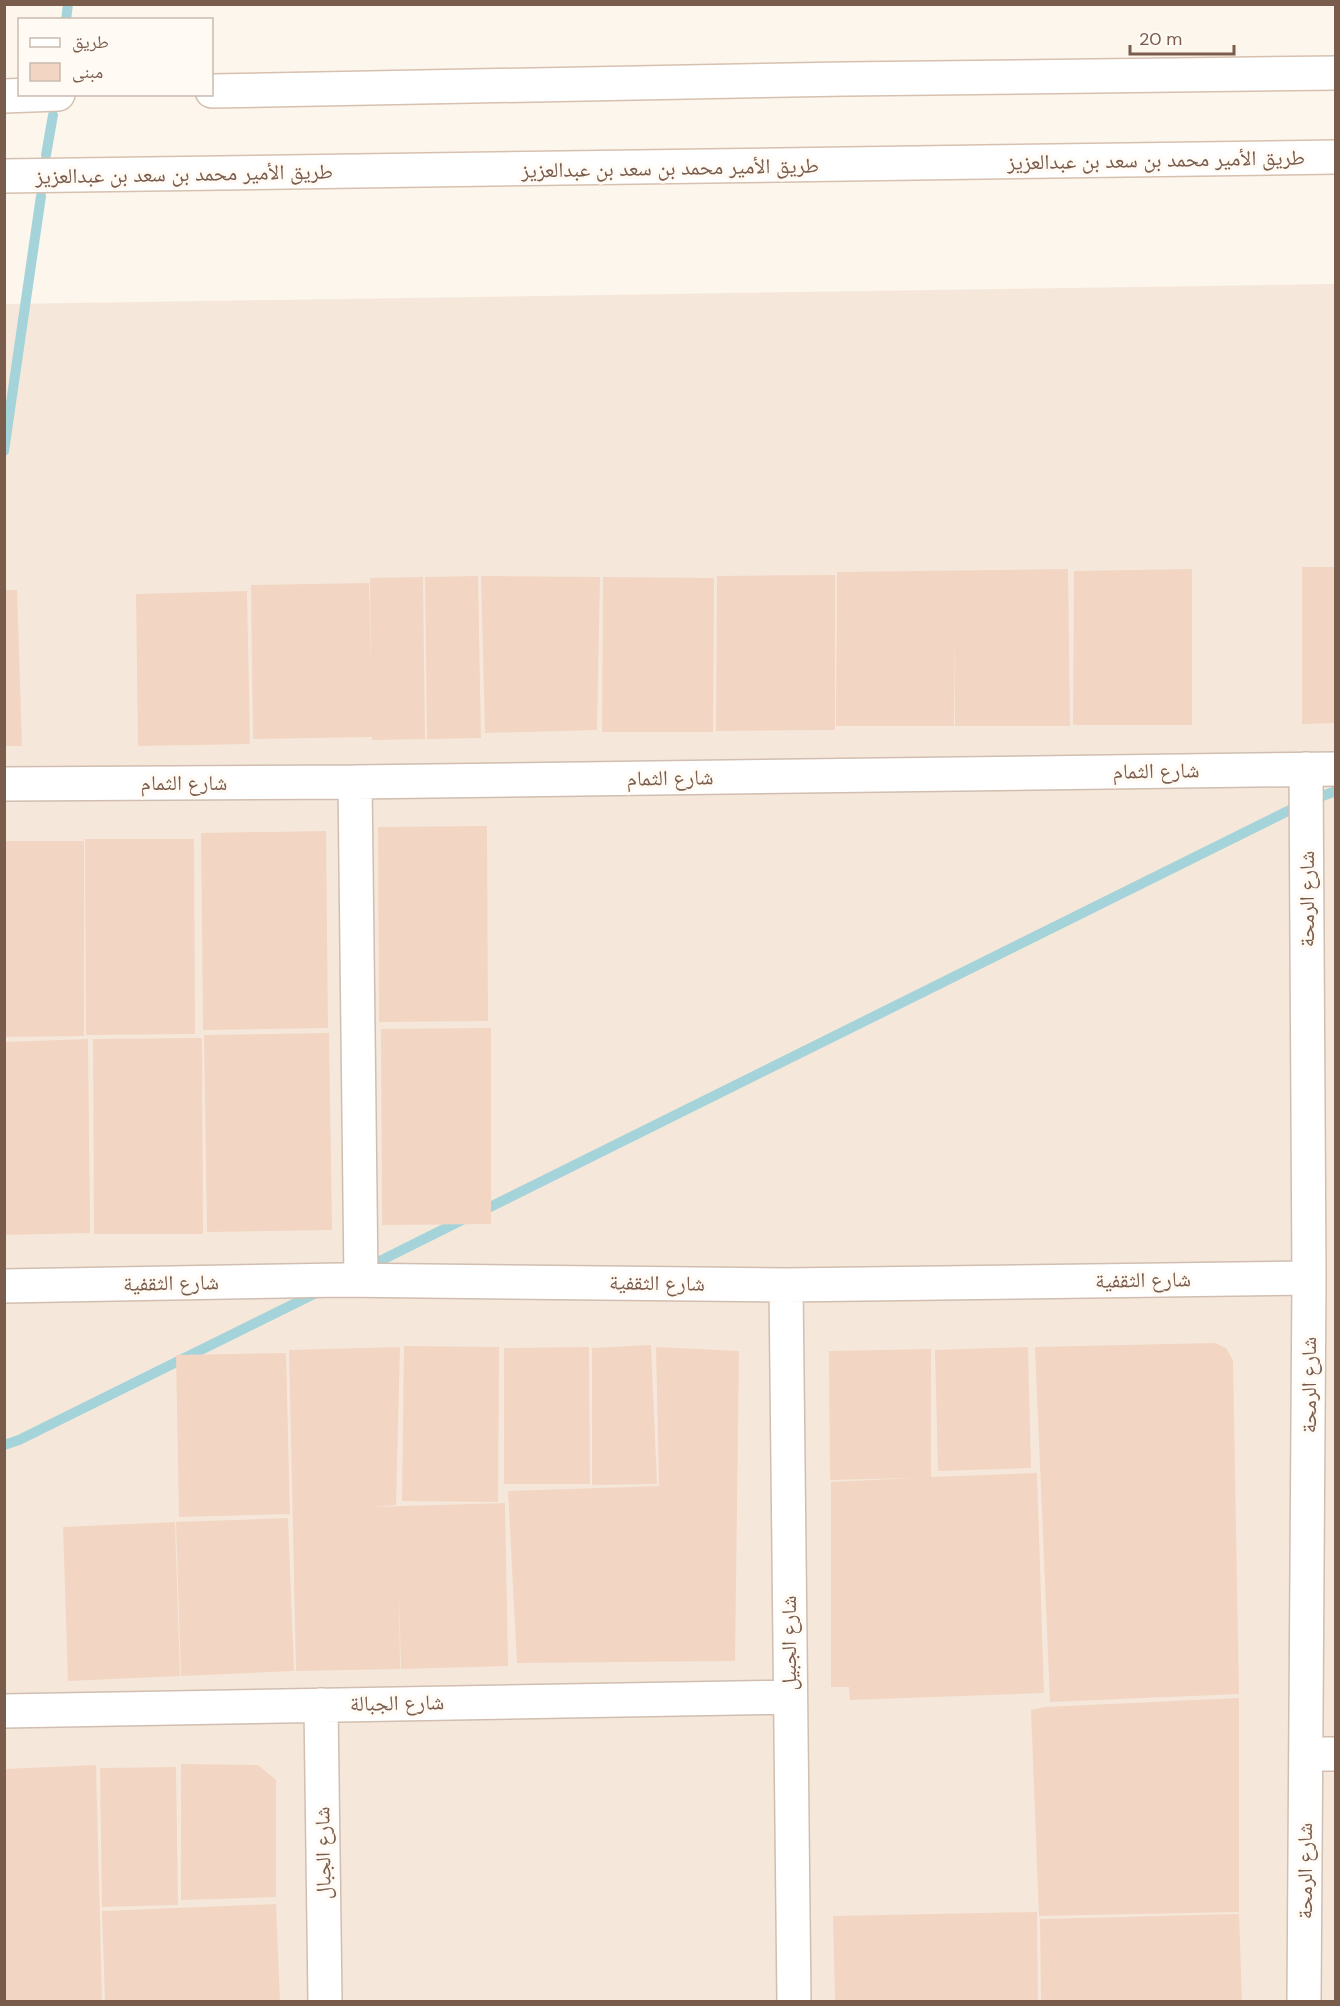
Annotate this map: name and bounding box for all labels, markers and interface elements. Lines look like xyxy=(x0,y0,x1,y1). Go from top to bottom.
legend xyxy=(18,18,213,96)
scale bar xyxy=(1130,18,1234,56)
text: 20 m xyxy=(1139,27,1182,51)
text: طريق xyxy=(72,30,109,54)
text: مبنى xyxy=(72,60,103,84)
street label: طريق الأمير محمد بن سعد بن عبدالعزيز xyxy=(1006,143,1305,177)
street label: طريق الأمير محمد بن سعد بن عبدالعزيز xyxy=(520,151,819,185)
street label: طريق الأمير محمد بن سعد بن عبدالعزيز xyxy=(34,157,333,191)
street label: شارع الثمام xyxy=(1112,756,1200,786)
street label: شارع الثمام xyxy=(626,763,714,793)
street label: شارع الثمام xyxy=(141,769,227,797)
street label: شارع الرمحة xyxy=(1293,851,1321,947)
street label: شارع الثقفية xyxy=(1095,1265,1191,1295)
street label: شارع الثقفية xyxy=(123,1268,219,1298)
street label: شارع الثقفية xyxy=(609,1268,705,1298)
street label: شارع الرمحة xyxy=(1295,1337,1323,1433)
street label: شارع الجبيل xyxy=(775,1595,803,1691)
street label: شارع الجبالة xyxy=(350,1688,444,1718)
street label: شارع الجبال xyxy=(308,1806,338,1900)
street label: شارع الرمحة xyxy=(1291,1823,1319,1919)

